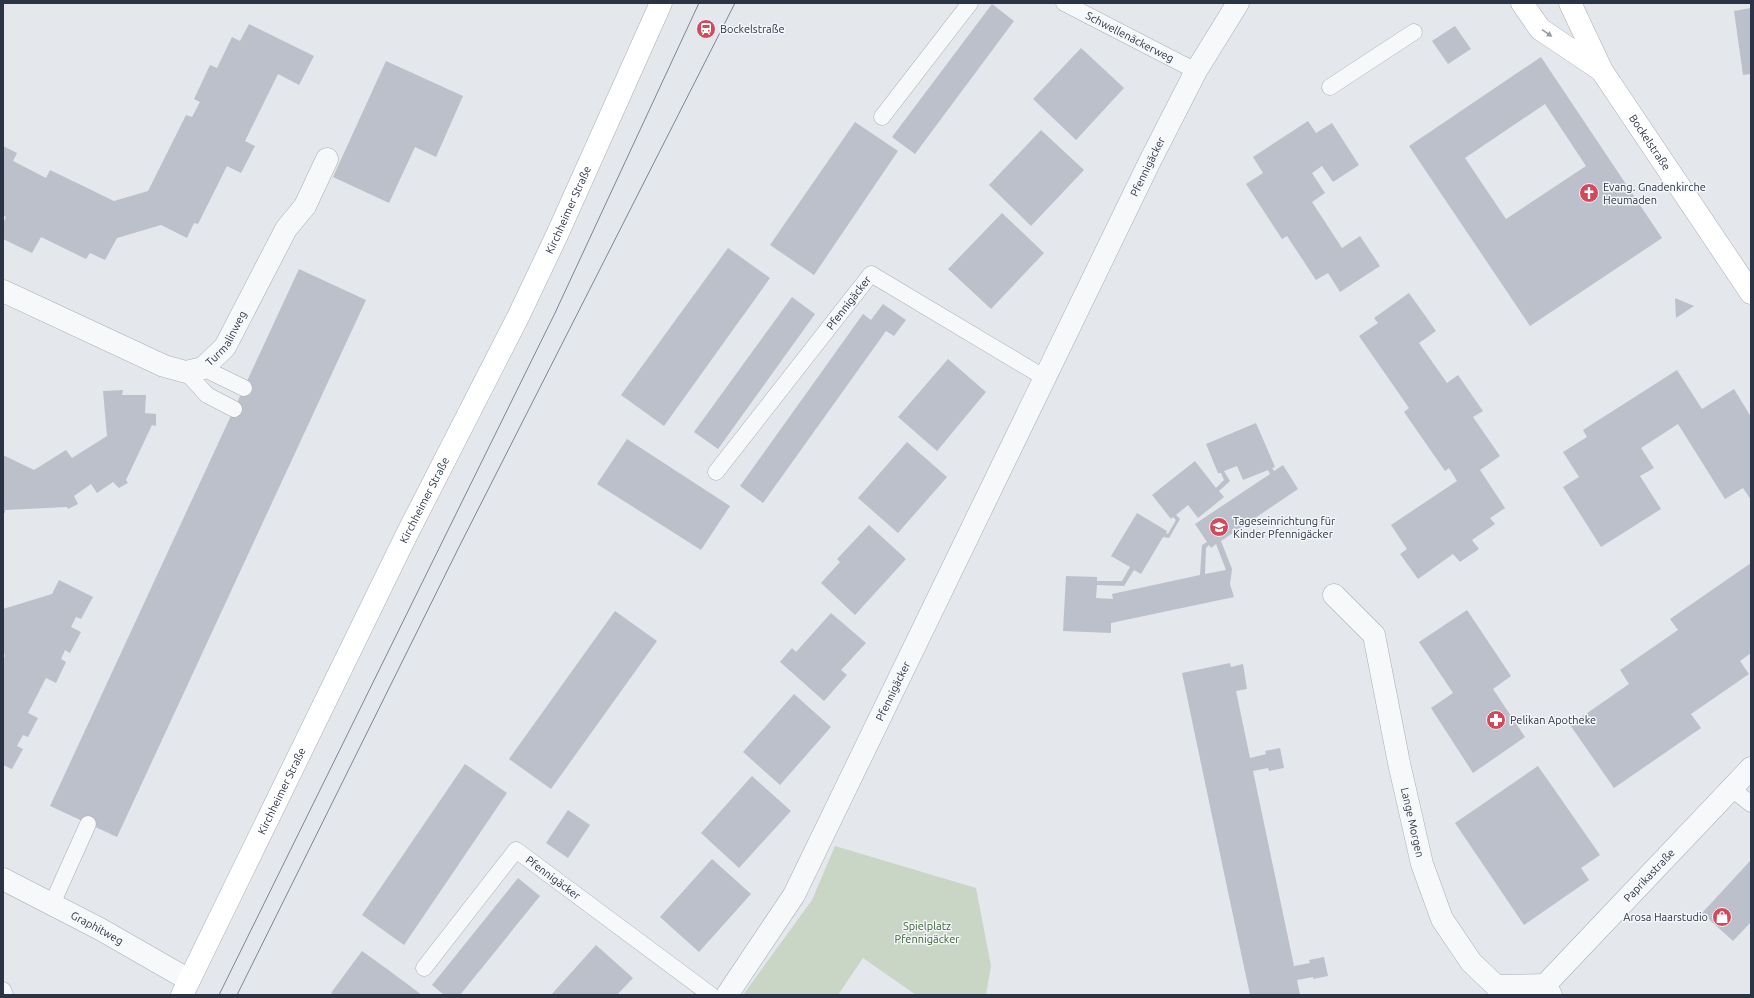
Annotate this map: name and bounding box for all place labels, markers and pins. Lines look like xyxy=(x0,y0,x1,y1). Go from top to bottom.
station icon: Bockelstraße xyxy=(695,18,717,40)
place label: Bockelstraße xyxy=(720,23,784,35)
place label: Evang. Gnadenkirche Heumaden xyxy=(1603,181,1706,206)
church icon: Evang. Gnadenkirche Heumaden xyxy=(1578,182,1600,204)
place label: Tageseinrichtung für Kinder Pfennigäcker xyxy=(1233,515,1336,540)
school or university icon: Tageseinrichtung für Kinder Pfennigäcker xyxy=(1208,516,1230,538)
pharmacy icon: Pelikan Apotheke xyxy=(1485,709,1507,731)
place label: Pelikan Apotheke xyxy=(1510,714,1596,726)
shop icon: Arosa Haarstudio xyxy=(1711,906,1733,928)
place label: Arosa Haarstudio xyxy=(1623,911,1708,923)

